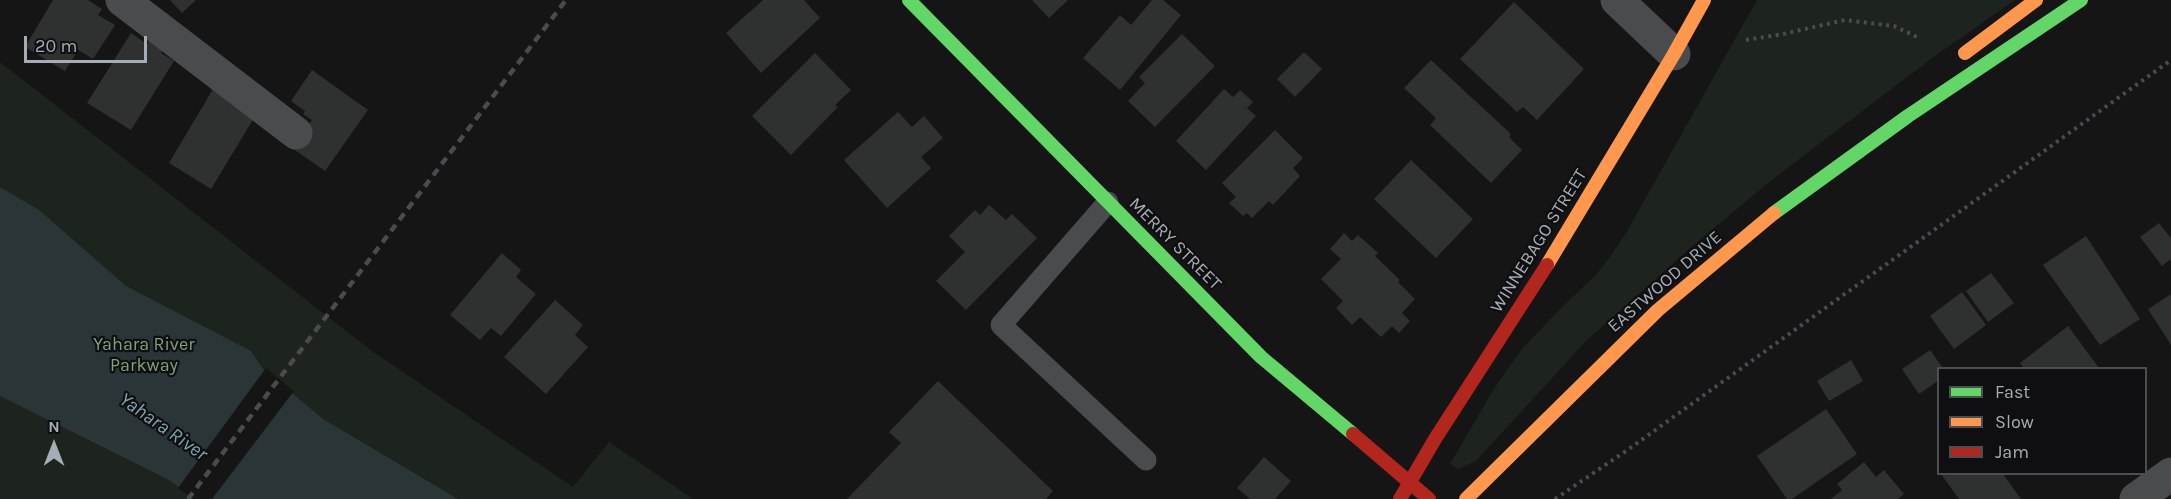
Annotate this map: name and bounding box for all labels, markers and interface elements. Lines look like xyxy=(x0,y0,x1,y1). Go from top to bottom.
scale bar xyxy=(27,24,150,62)
text: 20 m xyxy=(35,35,77,57)
street label: WINNEBAGO STREET xyxy=(1486,165,1592,317)
street label: MERRY STREET xyxy=(1124,193,1226,295)
street label: EASTWOOD DRIVE xyxy=(1604,227,1726,337)
park label: Yahara River Parkway xyxy=(93,334,195,376)
legend xyxy=(1937,367,2147,475)
text: Fast xyxy=(1995,381,2030,403)
water label: Yahara River xyxy=(114,388,212,466)
text: Slow xyxy=(1995,411,2034,433)
north arrow xyxy=(24,415,84,475)
text: N xyxy=(48,417,60,436)
text: Jam xyxy=(1995,441,2029,463)

